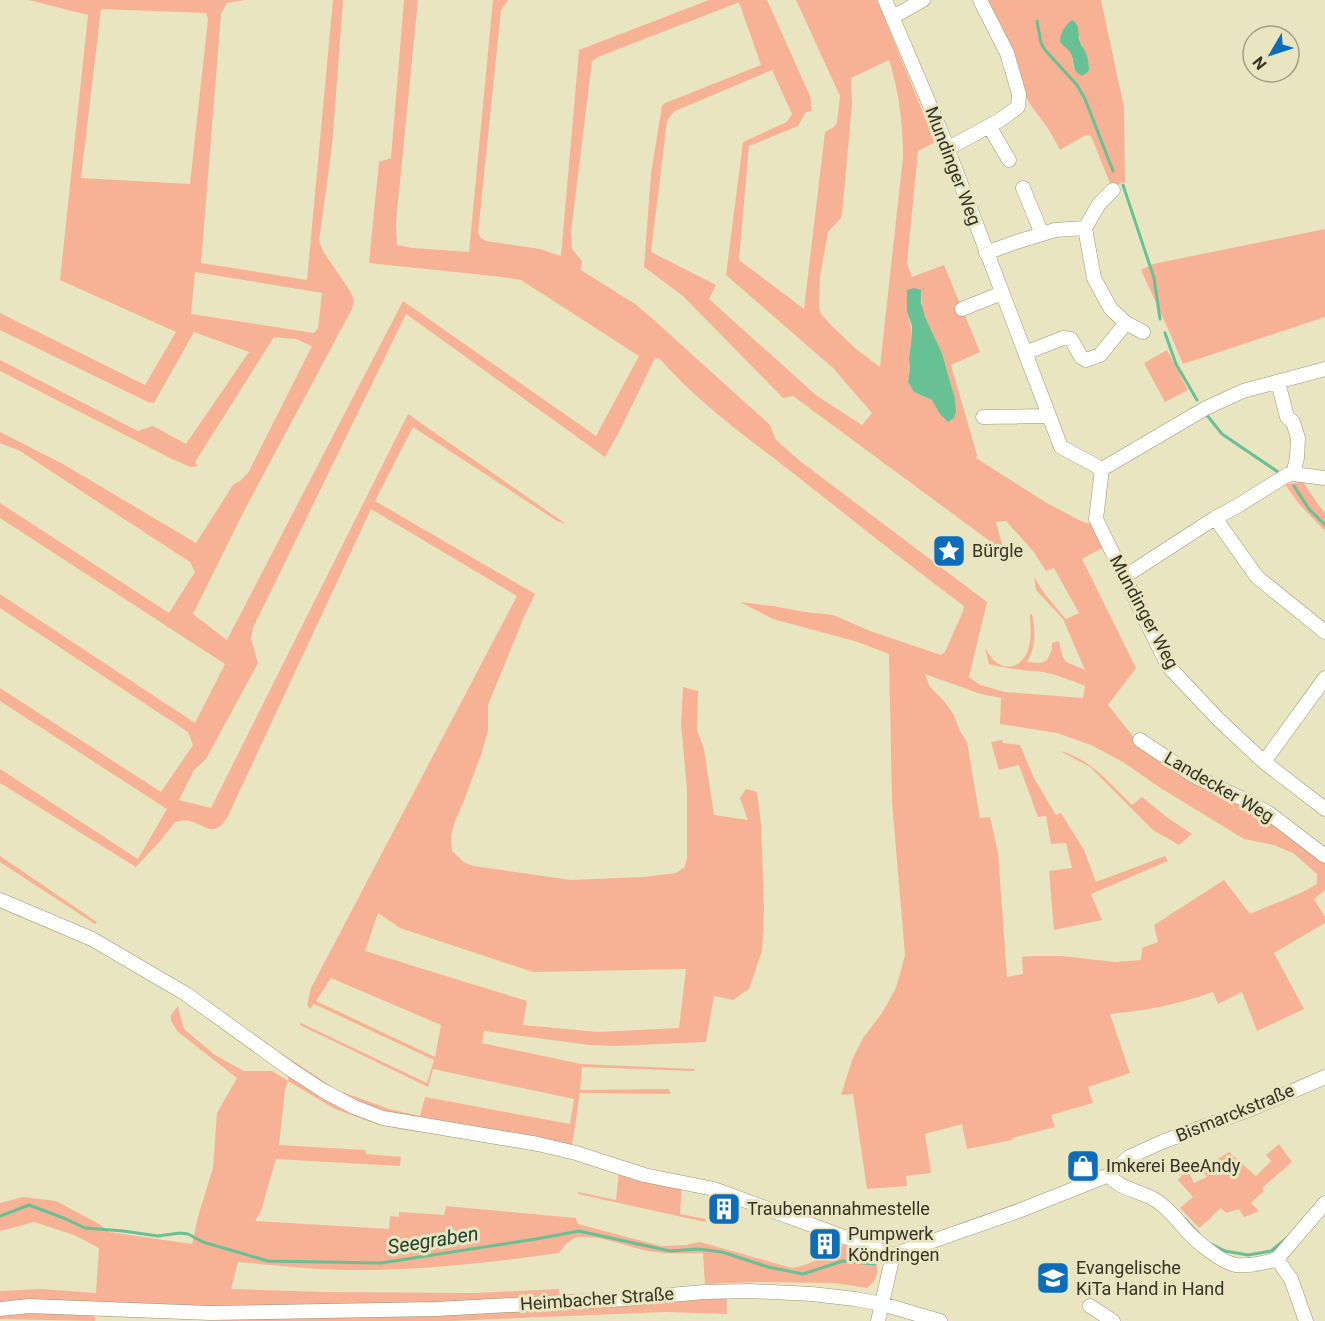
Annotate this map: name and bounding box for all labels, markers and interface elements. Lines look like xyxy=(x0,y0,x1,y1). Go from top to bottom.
north arrow xyxy=(1241,24,1301,84)
text: N xyxy=(1249,53,1271,73)
street label: Mundinger Weg xyxy=(921,103,986,228)
place icon: Bürgle xyxy=(931,533,967,569)
place label: Bürgle xyxy=(972,540,1023,561)
street label: Mundinger Weg xyxy=(1106,551,1183,672)
street label: Landecker Weg xyxy=(1161,747,1278,826)
street label: Bismarckstraße xyxy=(1173,1079,1297,1146)
shop icon: Imkerei BeeAndy xyxy=(1065,1148,1101,1184)
place label: Imkerei BeeAndy xyxy=(1106,1155,1241,1176)
building icon: Traubenannahmestelle xyxy=(706,1191,742,1227)
place label: Traubenannahmestelle xyxy=(747,1198,930,1219)
water label: Seegraben xyxy=(386,1221,480,1259)
place label: Pumpwerk Köndringen xyxy=(848,1223,939,1265)
building icon: Pumpwerk Köndringen xyxy=(807,1226,843,1262)
place label: Evangelische KiTa Hand in Hand xyxy=(1076,1257,1224,1299)
school or university icon: Evangelische KiTa Hand in Hand xyxy=(1035,1260,1071,1296)
street label: Heimbacher Straße xyxy=(519,1283,675,1314)

